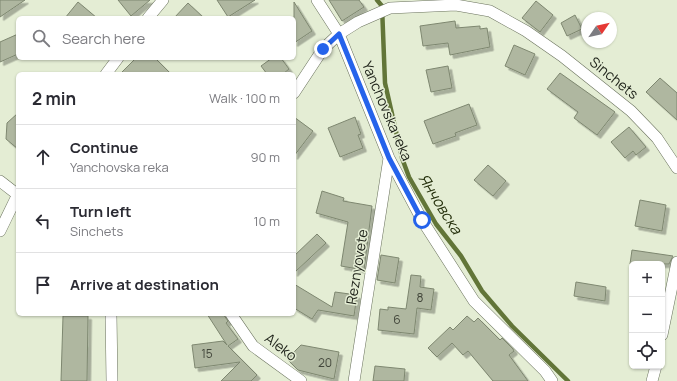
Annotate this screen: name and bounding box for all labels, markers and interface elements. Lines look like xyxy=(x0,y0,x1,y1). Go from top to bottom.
north arrow xyxy=(581,12,617,48)
search box xyxy=(16,16,296,60)
icon: search xyxy=(30,27,52,49)
text: Search here xyxy=(62,28,145,49)
route end xyxy=(314,40,332,58)
street label: Sinchets xyxy=(586,52,643,103)
street label: Yanchovska reka xyxy=(358,58,417,163)
text: 2 min xyxy=(32,87,76,110)
text: Walk · 100 m xyxy=(209,89,280,107)
text: Continue xyxy=(70,137,138,158)
icon: ahead xyxy=(32,146,54,168)
text: 90 m xyxy=(250,148,280,166)
text: Yanchovska reka xyxy=(70,158,169,176)
water label: Янчовска xyxy=(414,170,468,238)
text: Turn left xyxy=(70,201,132,222)
icon: left xyxy=(32,210,54,232)
route start xyxy=(413,211,431,229)
text: 10 m xyxy=(253,212,280,230)
text: Sinchets xyxy=(70,222,123,240)
street label: Reznyovete xyxy=(341,228,372,306)
map controls xyxy=(629,261,665,369)
button: + xyxy=(629,261,665,297)
icon: arrive xyxy=(32,274,54,296)
text: Arrive at destination xyxy=(70,274,219,295)
house number: 8 xyxy=(417,289,424,306)
button: − xyxy=(629,297,665,333)
house number: 6 xyxy=(393,311,401,328)
street label: Aleko xyxy=(261,328,301,365)
button: locate xyxy=(629,333,665,369)
house number: 15 xyxy=(201,345,213,362)
house number: 20 xyxy=(318,354,332,371)

